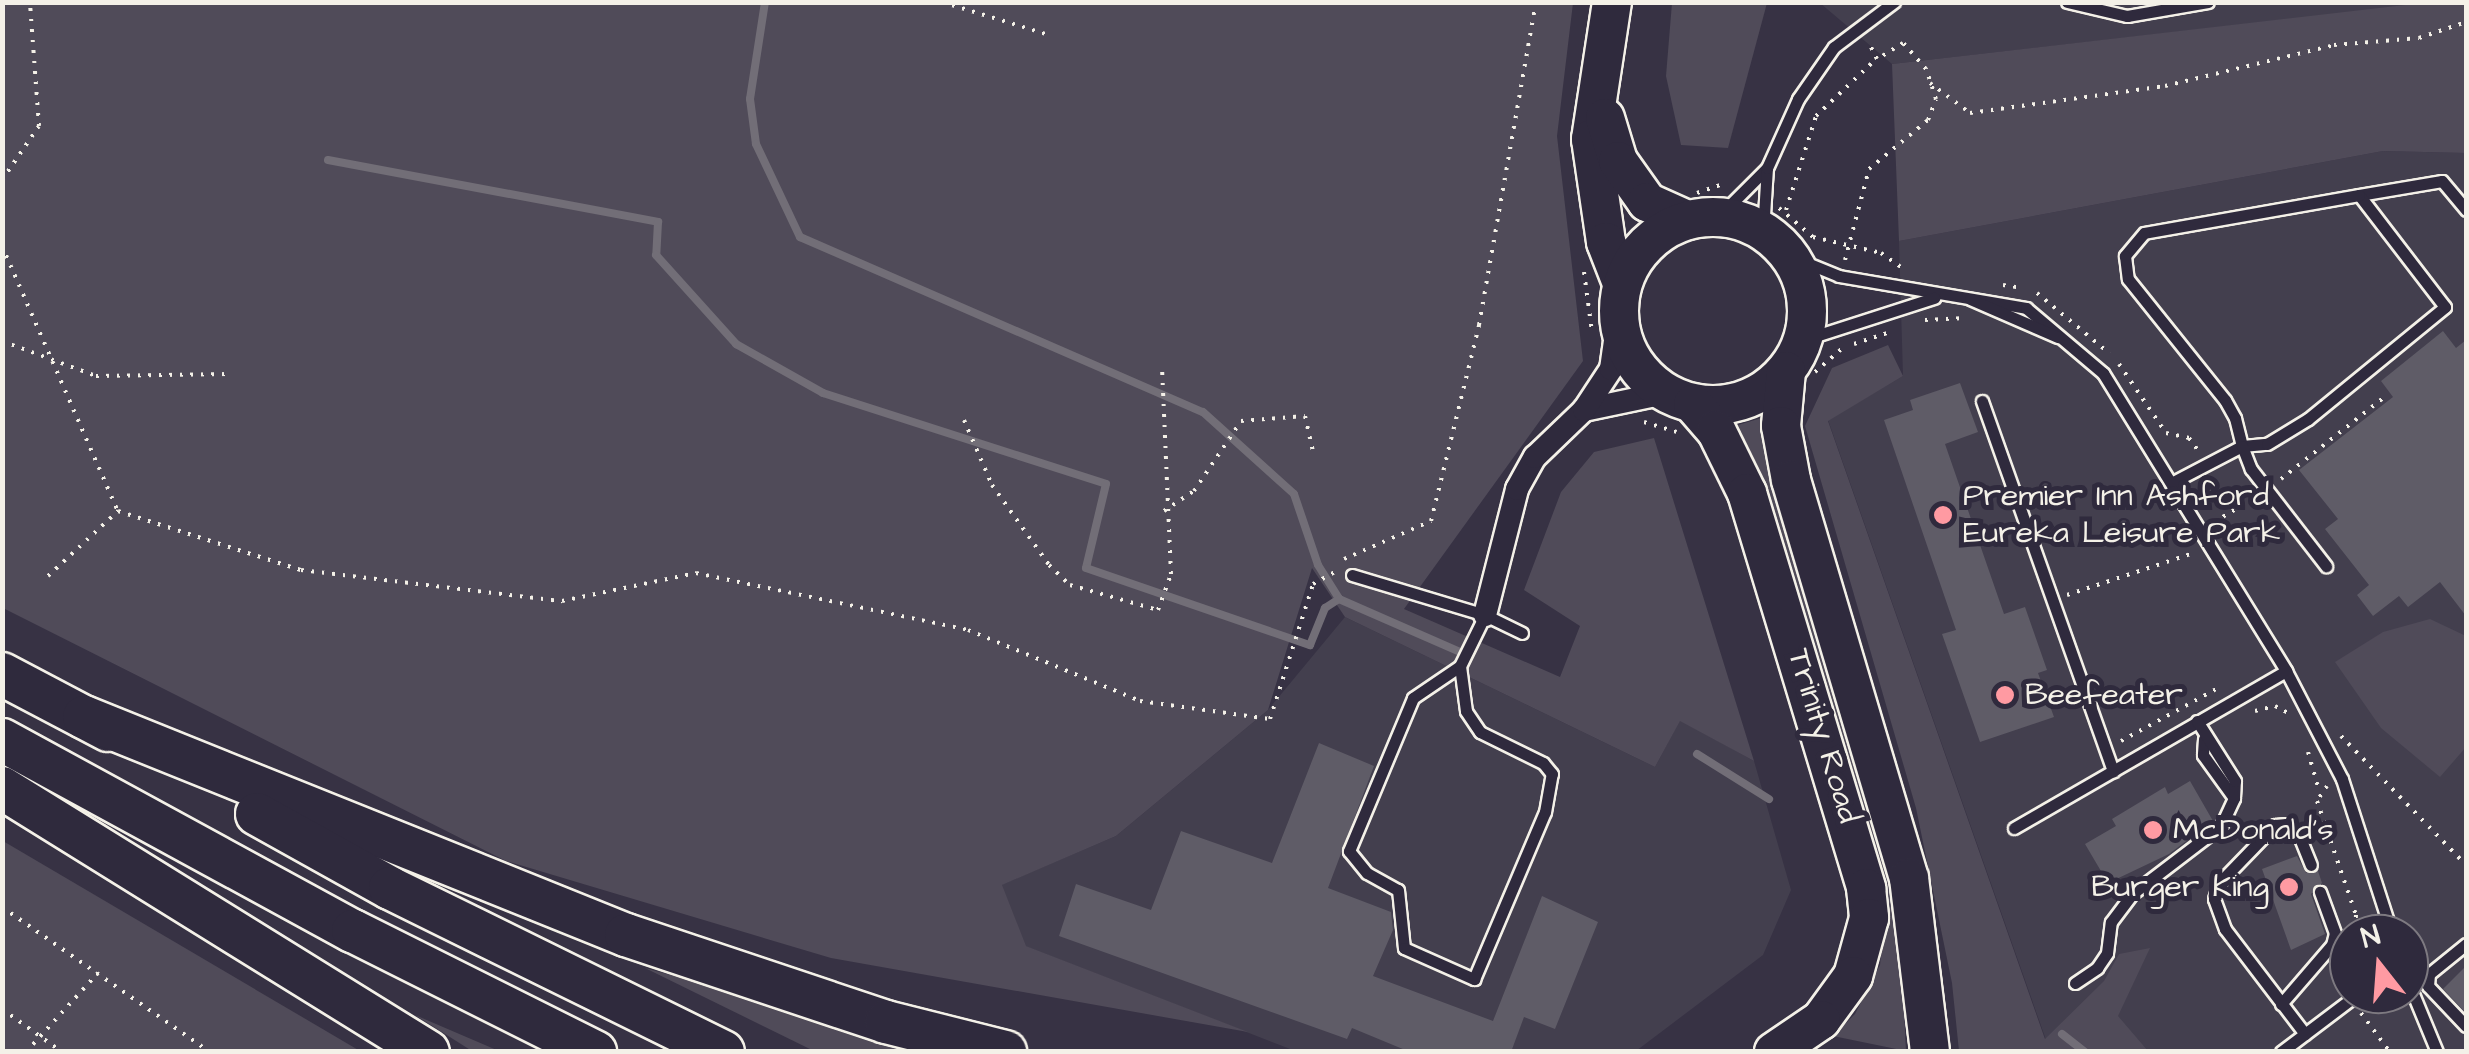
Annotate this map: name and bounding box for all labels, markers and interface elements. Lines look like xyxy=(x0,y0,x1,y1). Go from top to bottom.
place label: Premier Inn Ashford Eureka Leisure Park xyxy=(1963,478,2280,553)
marker: Premier Inn Ashford Eureka Leisure Park xyxy=(1932,504,1954,526)
street label: Trinity Road xyxy=(1778,644,1868,828)
place label: Beefeater xyxy=(2025,676,2183,714)
marker: Beefeater xyxy=(1994,684,2016,706)
place label: McDonald's xyxy=(2173,811,2333,849)
marker: McDonald's xyxy=(2142,819,2164,841)
place label: Burger King xyxy=(2091,868,2269,906)
marker: Burger King xyxy=(2278,876,2300,898)
north arrow xyxy=(2329,914,2429,1014)
text: N xyxy=(2357,916,2385,958)

